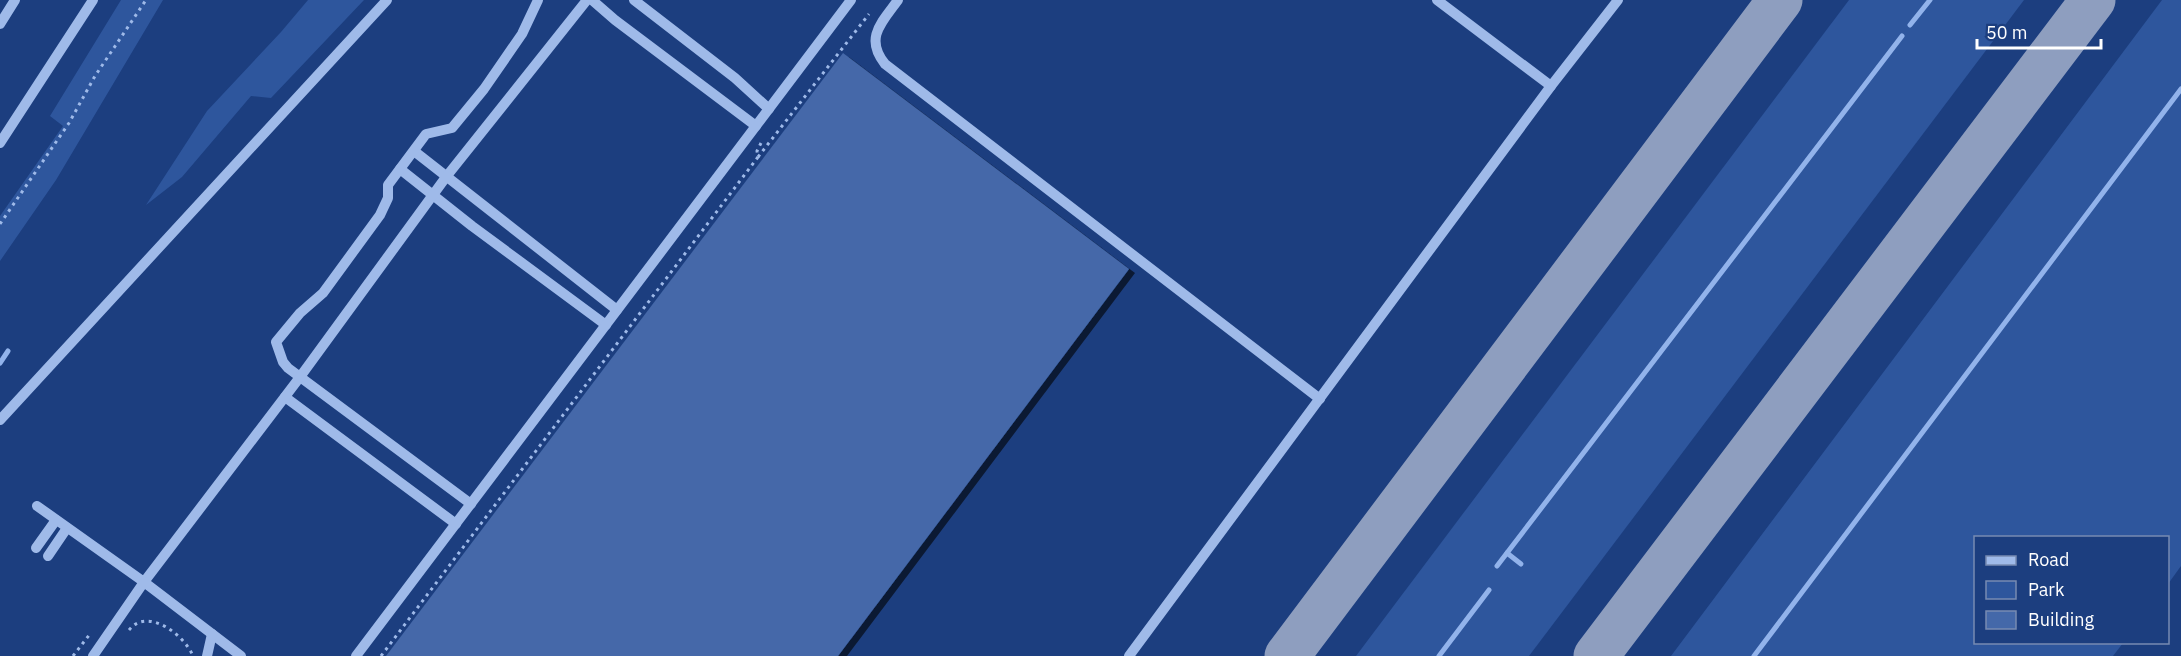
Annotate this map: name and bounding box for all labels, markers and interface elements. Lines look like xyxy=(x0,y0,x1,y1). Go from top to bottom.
scale bar xyxy=(1977,12,2102,50)
text: 50 m xyxy=(1986,21,2028,44)
legend xyxy=(1974,536,2169,644)
text: Road xyxy=(2028,548,2069,571)
text: Park xyxy=(2028,578,2065,601)
text: Building xyxy=(2028,608,2095,631)

